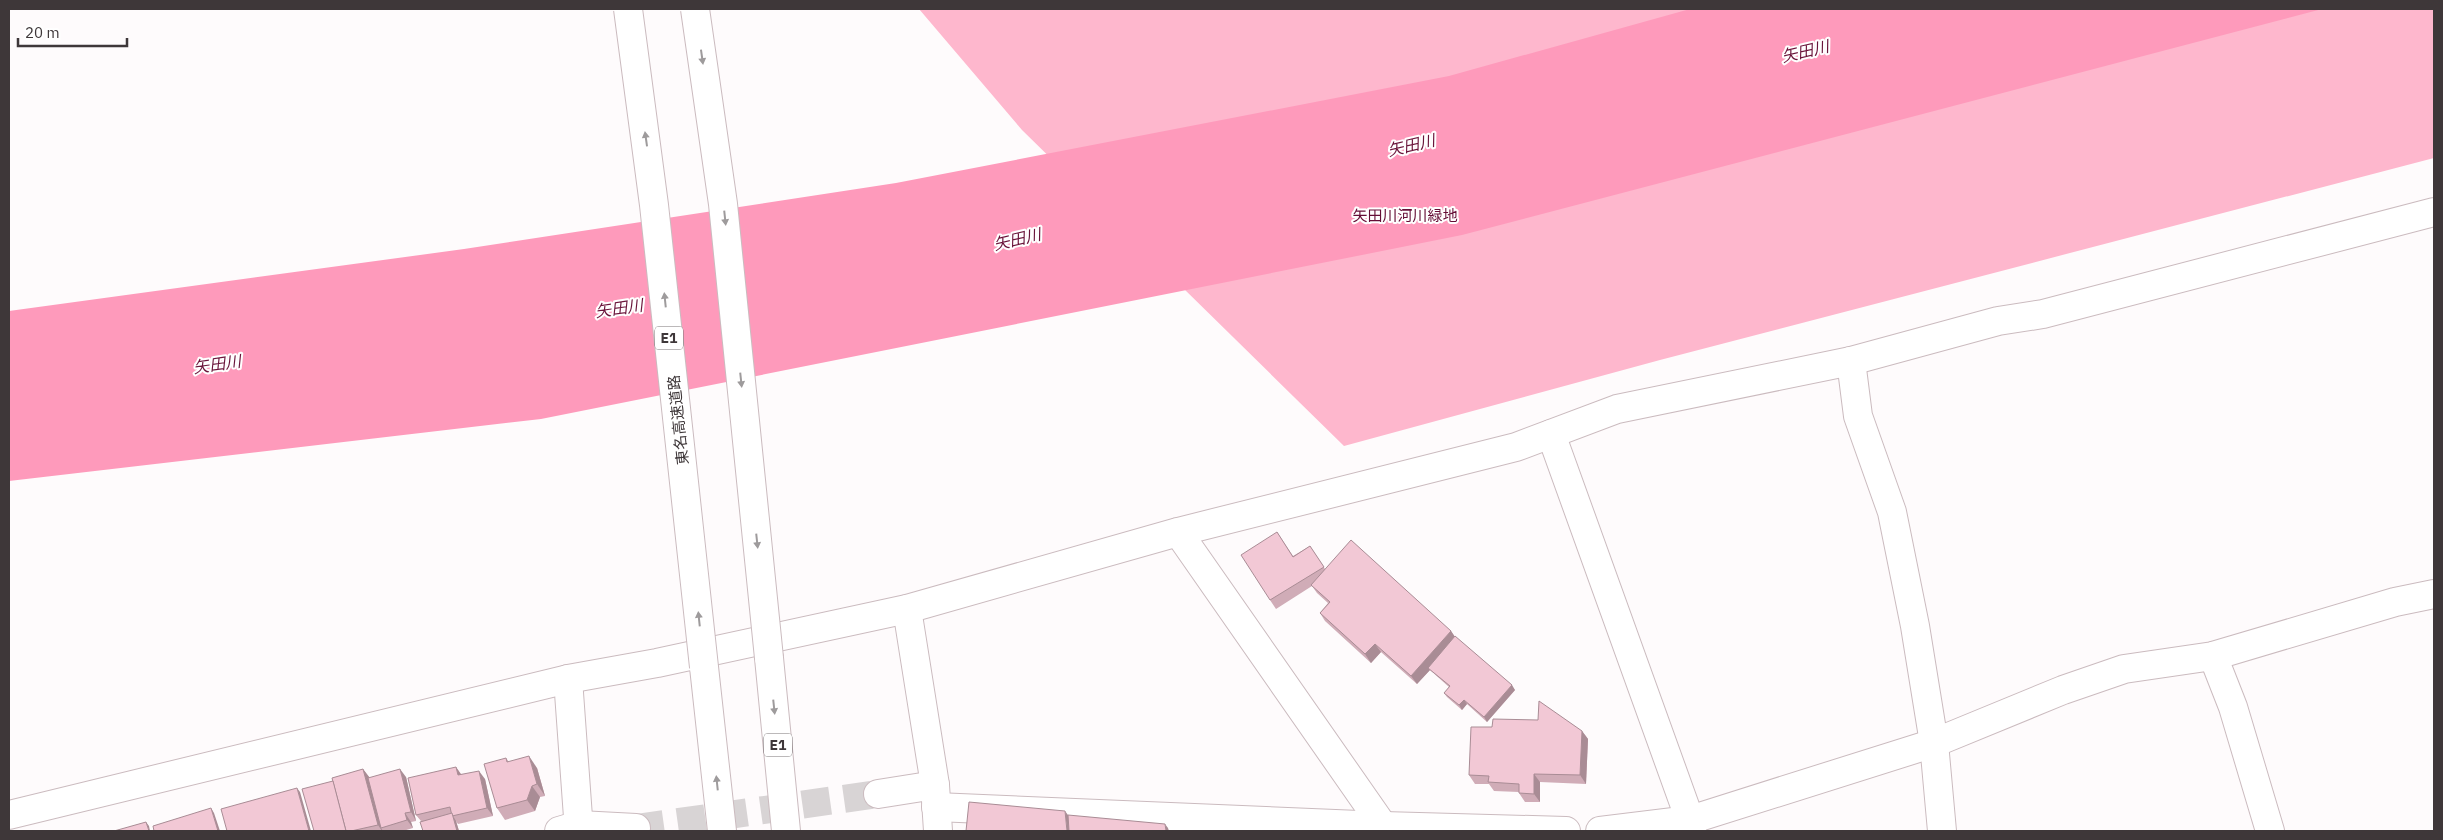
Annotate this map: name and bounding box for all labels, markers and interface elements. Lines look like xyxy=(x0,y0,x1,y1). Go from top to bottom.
scale bar xyxy=(18,15,126,47)
text: 20 m xyxy=(25,23,60,42)
water label: 矢田川 xyxy=(1779,35,1833,66)
one-way arrow xyxy=(698,49,706,65)
water label: 矢田川 xyxy=(1385,129,1439,160)
one-way arrow xyxy=(641,131,649,147)
park label: 矢田川河川緑地 xyxy=(1352,206,1458,225)
one-way arrow xyxy=(721,210,729,226)
water label: 矢田川 xyxy=(991,223,1045,254)
one-way arrow xyxy=(661,292,669,308)
water label: 矢田川 xyxy=(594,294,646,321)
road number: E1 xyxy=(655,326,683,349)
water label: 矢田川 xyxy=(192,350,244,377)
one-way arrow xyxy=(737,372,745,388)
street label: 東名高速道路 xyxy=(664,374,692,466)
one-way arrow xyxy=(753,534,761,550)
one-way arrow xyxy=(695,610,703,626)
one-way arrow xyxy=(770,699,778,715)
road number: E1 xyxy=(764,734,792,756)
one-way arrow xyxy=(713,774,721,790)

